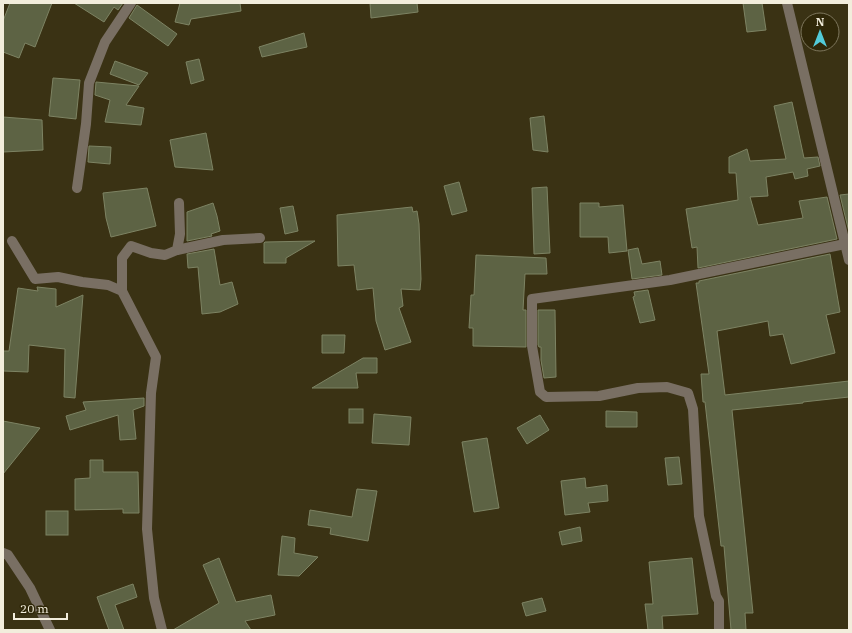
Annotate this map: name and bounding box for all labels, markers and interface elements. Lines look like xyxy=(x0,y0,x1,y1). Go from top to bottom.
north arrow xyxy=(800,12,840,52)
text: N xyxy=(816,15,825,29)
scale bar xyxy=(14,595,67,621)
text: 20 m xyxy=(20,601,49,616)

